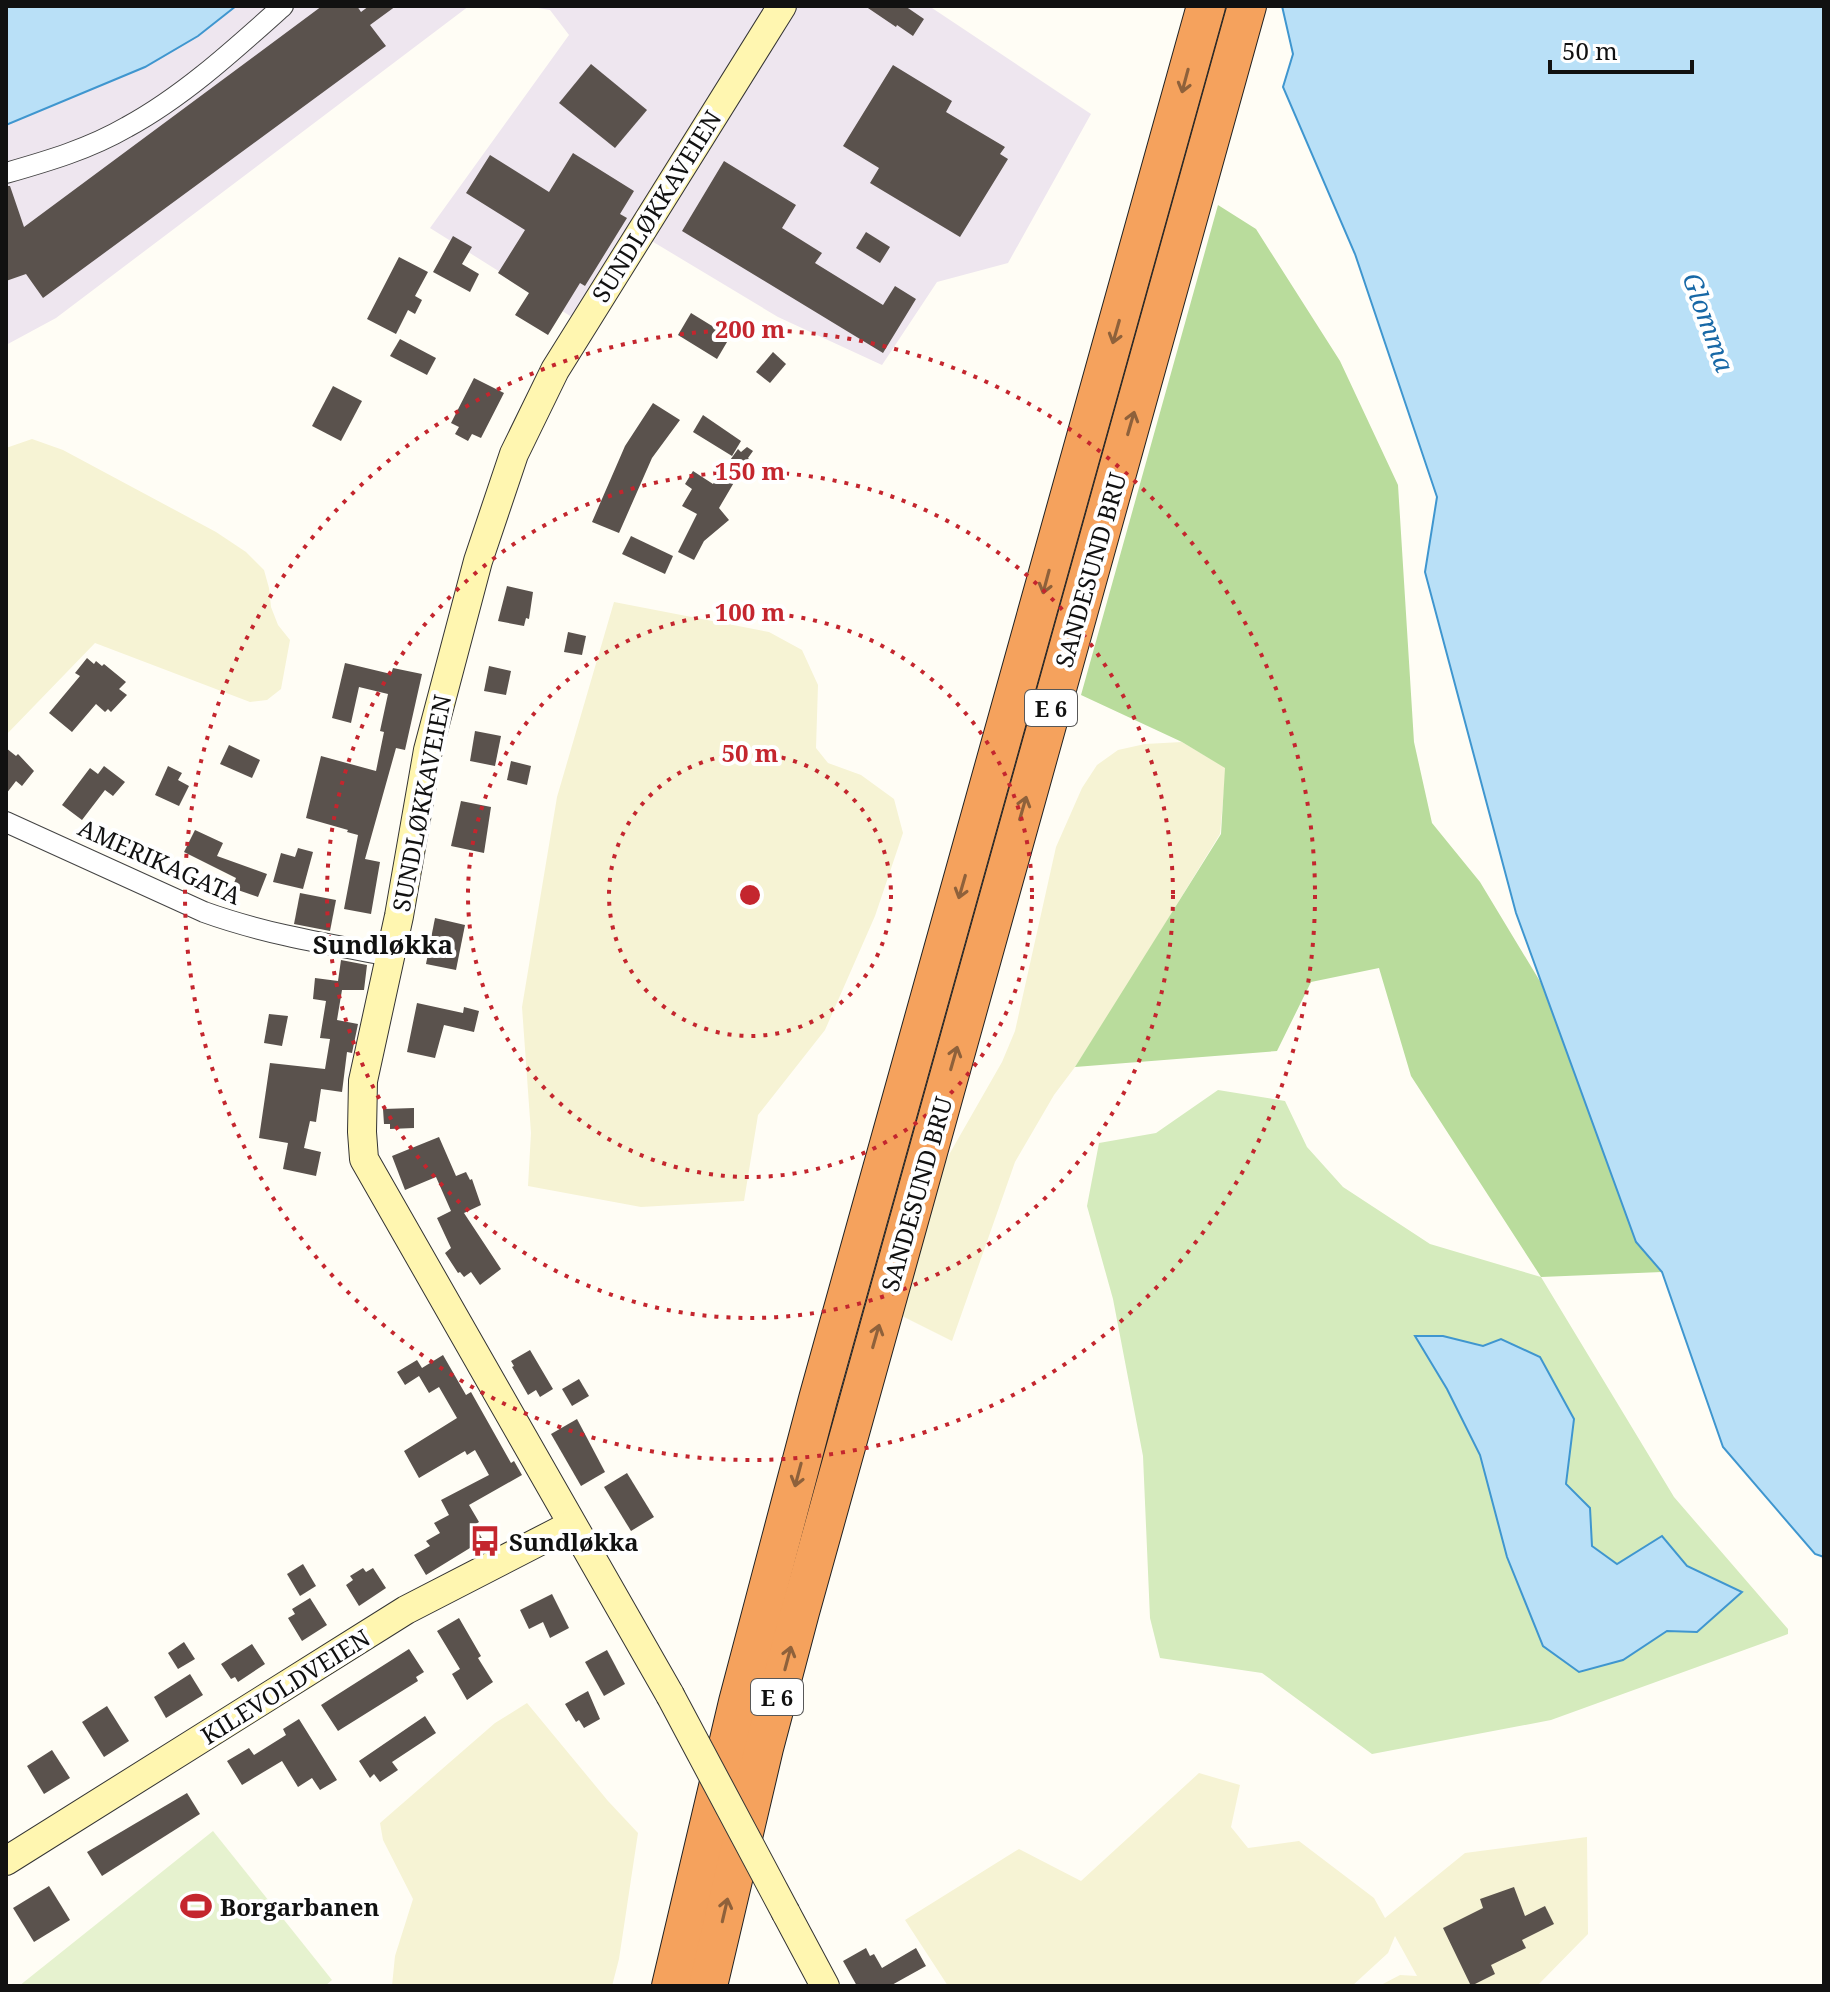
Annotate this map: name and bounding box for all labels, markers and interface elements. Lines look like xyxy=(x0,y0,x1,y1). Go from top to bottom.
scale bar xyxy=(1550,24,1692,74)
text: 50 m xyxy=(1562,34,1618,67)
one-way arrow xyxy=(1177,68,1192,94)
street label: SUNDLØKKAVEIEN xyxy=(584,104,728,308)
water label: Glomma xyxy=(1674,267,1744,377)
text: 200 m xyxy=(715,312,786,345)
one-way arrow xyxy=(1108,318,1123,344)
one-way arrow xyxy=(1124,410,1139,436)
text: 150 m xyxy=(715,454,786,487)
street label: SANDESUND BRU xyxy=(1046,469,1134,671)
one-way arrow xyxy=(1038,569,1053,595)
text: 100 m xyxy=(715,595,786,628)
road number: E 6 xyxy=(1025,690,1077,726)
street label: SUNDLØKKAVEIEN xyxy=(384,692,458,914)
text: 50 m xyxy=(721,736,779,769)
one-way arrow xyxy=(1016,795,1031,821)
street label: AMERIKAGATA xyxy=(73,810,247,912)
one-way arrow xyxy=(954,873,969,899)
centre of rings xyxy=(736,881,764,909)
district label: Sundløkka xyxy=(313,926,453,962)
one-way arrow xyxy=(947,1046,962,1072)
street label: SANDESUND BRU xyxy=(872,1093,960,1295)
one-way arrow xyxy=(869,1323,884,1349)
one-way arrow xyxy=(790,1461,805,1487)
bus stop icon: Sundløkka xyxy=(468,1524,502,1558)
place label: Sundløkka xyxy=(509,1525,639,1558)
street label: KILEVOLDVEIEN xyxy=(194,1621,376,1751)
one-way arrow xyxy=(781,1645,796,1671)
road number: E 6 xyxy=(751,1679,803,1715)
sports icon: Borgarbanen xyxy=(179,1889,213,1923)
place label: Borgarbanen xyxy=(220,1890,380,1923)
one-way arrow xyxy=(718,1898,733,1923)

